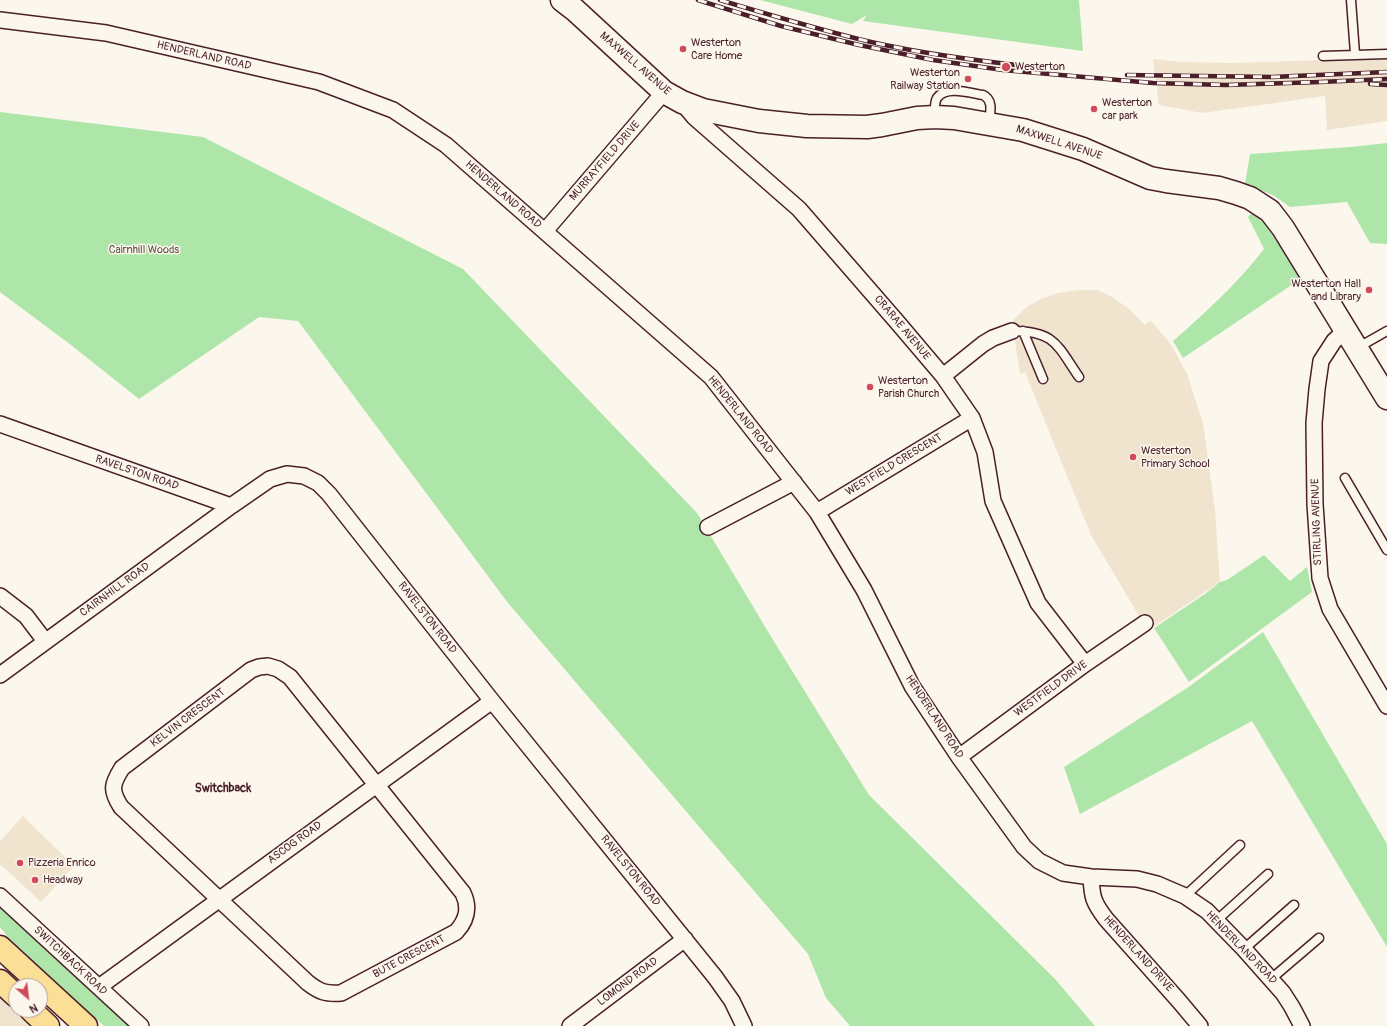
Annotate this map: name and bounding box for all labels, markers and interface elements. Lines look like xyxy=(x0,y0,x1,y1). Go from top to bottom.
street label: MAXWELL AVENUE xyxy=(597,30,673,98)
place label: Westerton Care Home xyxy=(691,36,742,62)
street label: HENDERLAND ROAD xyxy=(155,39,253,73)
marker: Westerton Care Home xyxy=(678,44,688,54)
place label: Westerton xyxy=(1015,60,1065,74)
marker: Westerton xyxy=(1000,61,1012,73)
place label: Westerton Railway Station xyxy=(890,66,960,92)
marker: Westerton Railway Station xyxy=(963,74,973,84)
place label: Westerton car park xyxy=(1102,96,1152,122)
marker: Westerton car park xyxy=(1089,104,1099,114)
street label: MURRAYFIELD DRIVE xyxy=(567,119,643,203)
street label: MAXWELL AVENUE xyxy=(1014,123,1104,163)
street label: HENDERLAND ROAD xyxy=(462,158,544,232)
park label: Cairnhill Woods xyxy=(109,243,179,257)
place label: Westerton Hall and Library xyxy=(1291,277,1361,303)
marker: Westerton Hall and Library xyxy=(1364,285,1374,295)
street label: CRARAE AVENUE xyxy=(871,293,933,363)
street label: HENDERLAND ROAD xyxy=(704,373,776,457)
place label: Westerton Parish Church xyxy=(878,374,939,400)
marker: Westerton Parish Church xyxy=(865,382,875,392)
street label: WESTFIELD CRESCENT xyxy=(843,431,945,499)
place label: Westerton Primary School xyxy=(1141,444,1210,470)
marker: Westerton Primary School xyxy=(1128,452,1138,462)
street label: RAVELSTON ROAD xyxy=(94,453,180,493)
street label: STIRLING AVENUE xyxy=(1309,478,1325,566)
street label: CAIRNHILL ROAD xyxy=(78,560,152,620)
street label: RAVELSTON ROAD xyxy=(395,580,459,656)
street label: WESTFIELD DRIVE xyxy=(1012,658,1090,720)
street label: HENDERLAND ROAD xyxy=(902,673,966,761)
street label: KELVIN CRESCENT xyxy=(148,686,228,750)
district label: Switchback xyxy=(195,782,251,796)
street label: ASCOG ROAD xyxy=(265,819,325,867)
street label: RAVELSTON ROAD xyxy=(597,833,663,909)
place label: Pizzeria Enrico xyxy=(28,856,96,870)
marker: Pizzeria Enrico xyxy=(15,858,25,868)
place label: Headway xyxy=(43,873,83,887)
marker: Headway xyxy=(30,875,40,885)
street label: HENDERLAND ROAD xyxy=(1203,909,1279,987)
street label: HENDERLAND DRIVE xyxy=(1100,913,1176,995)
street label: SWITCHBACK ROAD xyxy=(31,924,109,998)
street label: BUTE CRESCENT xyxy=(371,933,447,981)
street label: LOMOND ROAD xyxy=(595,955,661,1009)
north arrow xyxy=(8,978,48,1018)
text: N xyxy=(27,1001,40,1016)

